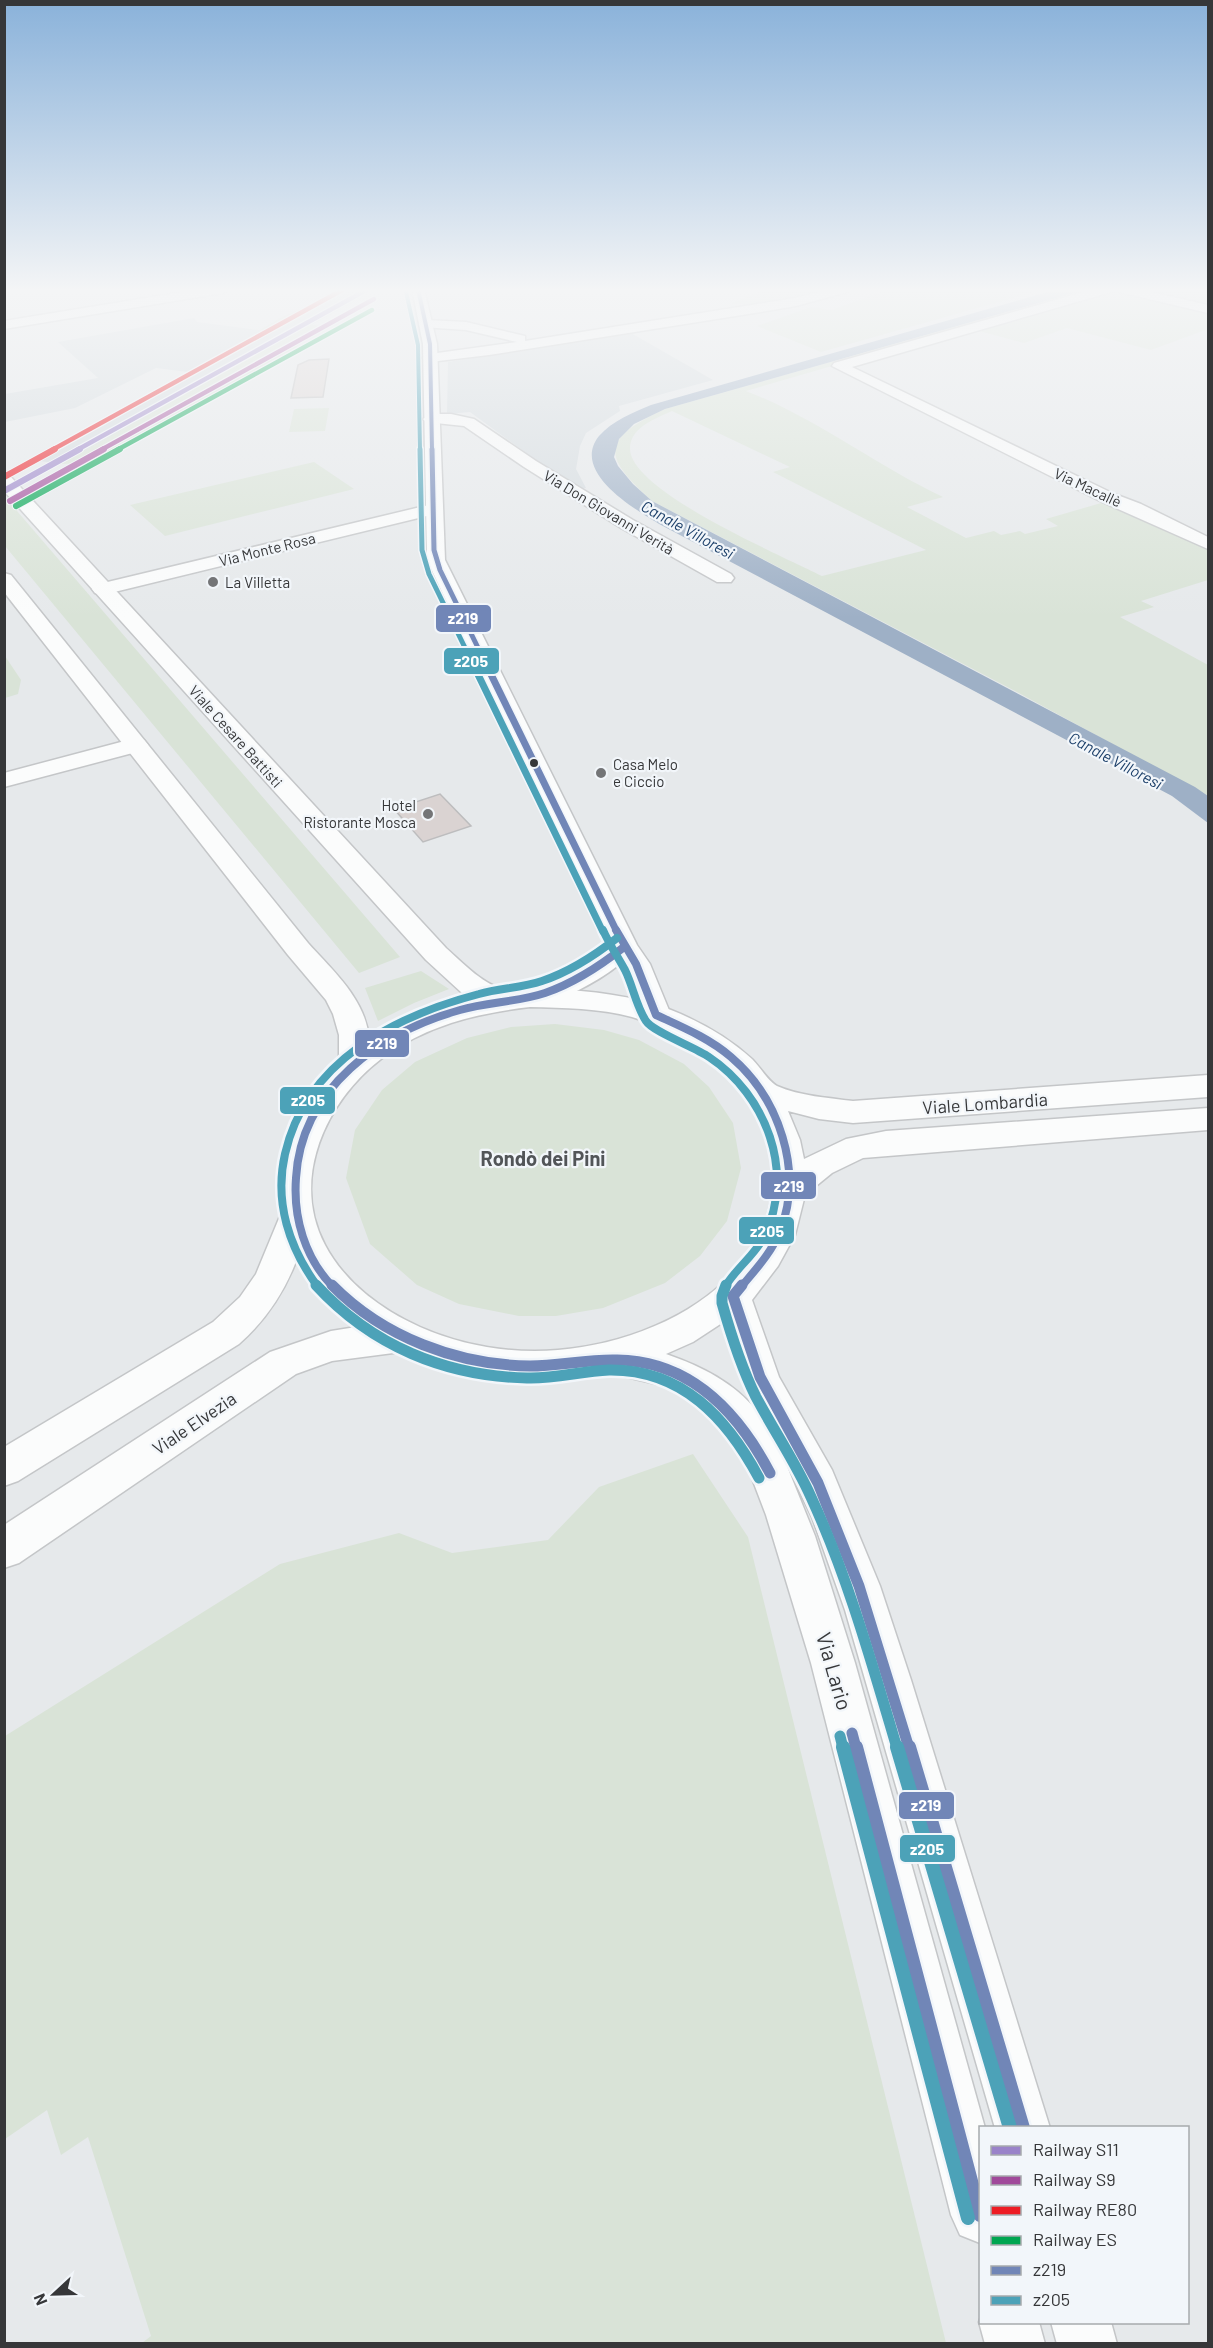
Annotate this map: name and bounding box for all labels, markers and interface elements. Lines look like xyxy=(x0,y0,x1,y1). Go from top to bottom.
street label: Via Macallè xyxy=(1052,464,1124,510)
street label: Via Don Giovanni Verità xyxy=(541,466,677,558)
water label: Canale Villoresi xyxy=(638,496,738,562)
street label: Via Monte Rosa xyxy=(217,528,317,570)
place label: La Villetta xyxy=(225,573,290,591)
marker: La Villetta xyxy=(206,575,220,589)
line badge: z219 xyxy=(435,604,492,633)
text: z219 xyxy=(448,608,478,627)
line badge: z205 xyxy=(443,647,500,675)
text: z205 xyxy=(454,651,488,670)
street label: Viale Cesare Battisti xyxy=(185,681,287,791)
water label: Canale Villoresi xyxy=(1066,727,1166,793)
place label: Casa Melo e Ciccio xyxy=(613,755,678,790)
unlabelled marker xyxy=(528,757,540,769)
marker: Casa Melo e Ciccio xyxy=(594,766,608,780)
place label: Hotel Ristorante Mosca xyxy=(303,796,416,831)
marker: Hotel Ristorante Mosca xyxy=(421,807,435,821)
line badge: z219 xyxy=(354,1029,410,1058)
text: z219 xyxy=(367,1033,397,1052)
line badge: z205 xyxy=(279,1086,336,1115)
street label: Viale Lombardia xyxy=(922,1088,1048,1118)
text: z205 xyxy=(291,1090,325,1109)
district label: Rondò dei Pini xyxy=(481,1146,605,1170)
line badge: z219 xyxy=(760,1171,817,1200)
text: z219 xyxy=(774,1176,804,1195)
line badge: z205 xyxy=(738,1216,795,1245)
text: z205 xyxy=(750,1221,784,1240)
street label: Viale Elvezia xyxy=(148,1387,240,1459)
street label: Via Lario xyxy=(812,1629,858,1713)
line badge: z219 xyxy=(898,1791,955,1820)
text: z219 xyxy=(911,1795,941,1814)
line badge: z205 xyxy=(899,1834,956,1863)
text: z205 xyxy=(910,1839,944,1858)
legend xyxy=(979,2126,1189,2324)
text: Railway S11 xyxy=(1033,2138,1119,2160)
text: Railway S9 xyxy=(1033,2168,1116,2190)
text: Railway RE80 xyxy=(1033,2198,1137,2220)
text: Railway ES xyxy=(1033,2228,1117,2250)
text: z219 xyxy=(1033,2258,1066,2280)
north arrow xyxy=(24,2264,84,2324)
text: z205 xyxy=(1033,2288,1070,2310)
text: N xyxy=(29,2291,50,2308)

